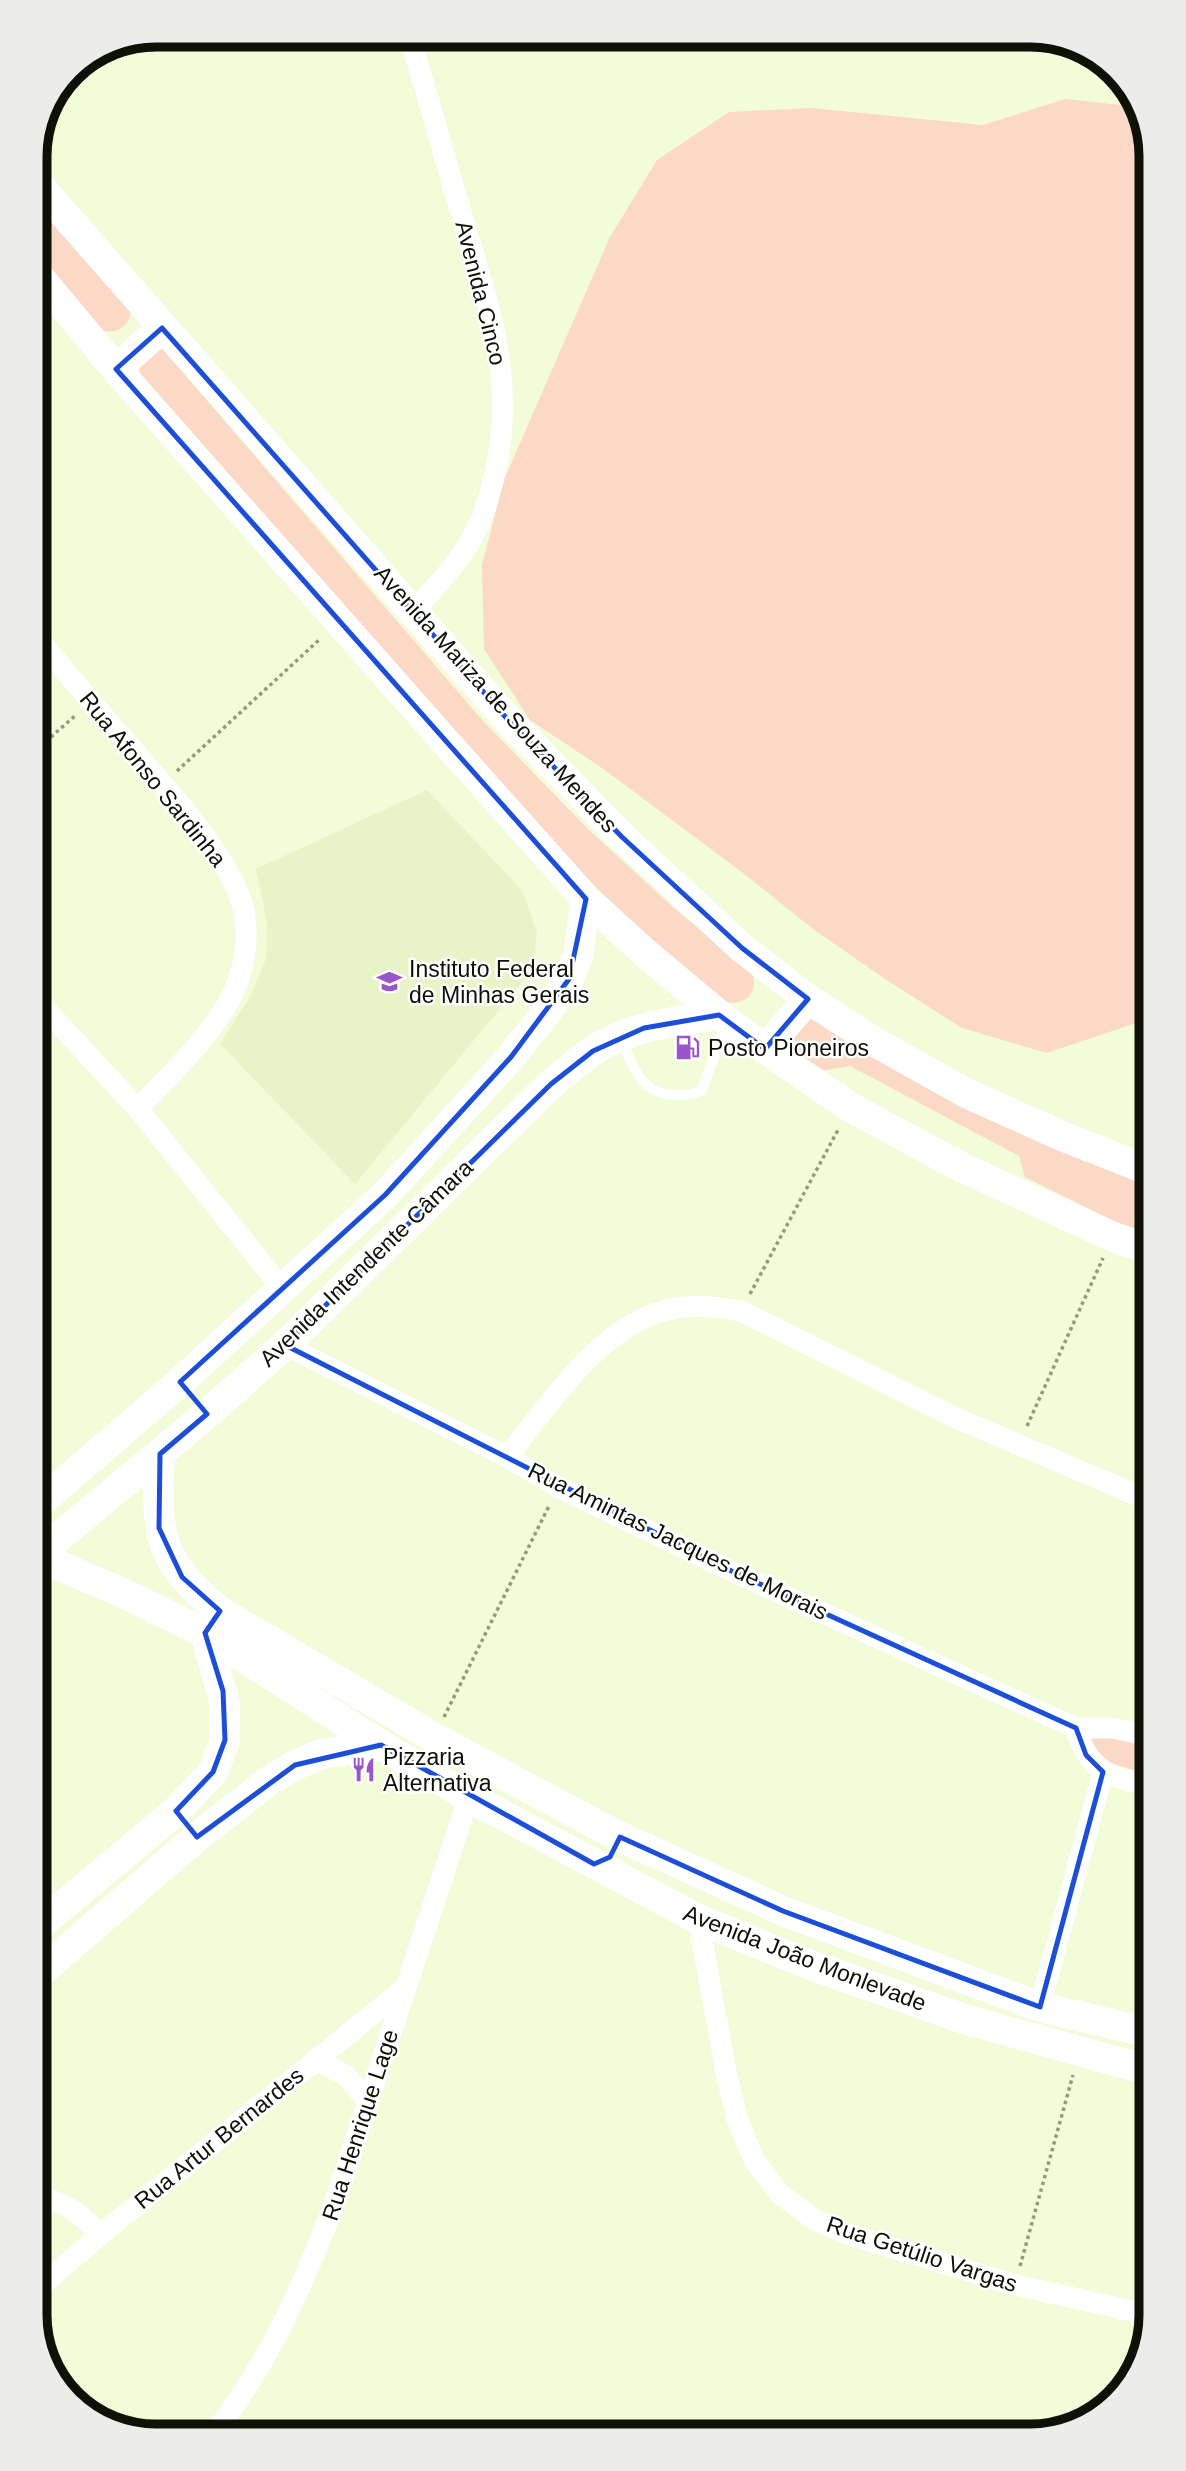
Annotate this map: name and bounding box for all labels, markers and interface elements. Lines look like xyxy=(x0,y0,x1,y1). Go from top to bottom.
street label: Avenida Cinco xyxy=(450,218,512,368)
street label: Avenida Mariza de Souza Mendes xyxy=(369,560,623,838)
street label: Rua Afonso Sardinha xyxy=(74,686,232,872)
place label: Instituto Federal de Minhas Gerais xyxy=(409,956,589,1008)
school or university icon: Instituto Federal de Minhas Gerais xyxy=(375,968,403,996)
fuel station icon: Posto Pioneiros xyxy=(674,1034,702,1062)
place label: Posto Pioneiros xyxy=(708,1035,869,1061)
street label: Avenida Intendente Câmara xyxy=(254,1154,478,1372)
street label: Rua Amintas Jacques de Morais xyxy=(524,1457,832,1625)
place label: Pizzaria Alternativa xyxy=(383,1744,492,1796)
restaurant icon: Pizzaria Alternativa xyxy=(349,1756,377,1784)
street label: Avenida João Monlevade xyxy=(680,1900,930,2016)
street label: Rua Henrique Lage xyxy=(317,2026,403,2224)
street label: Rua Artur Bernardes xyxy=(129,2062,309,2214)
street label: Rua Getúlio Vargas xyxy=(823,2211,1021,2297)

